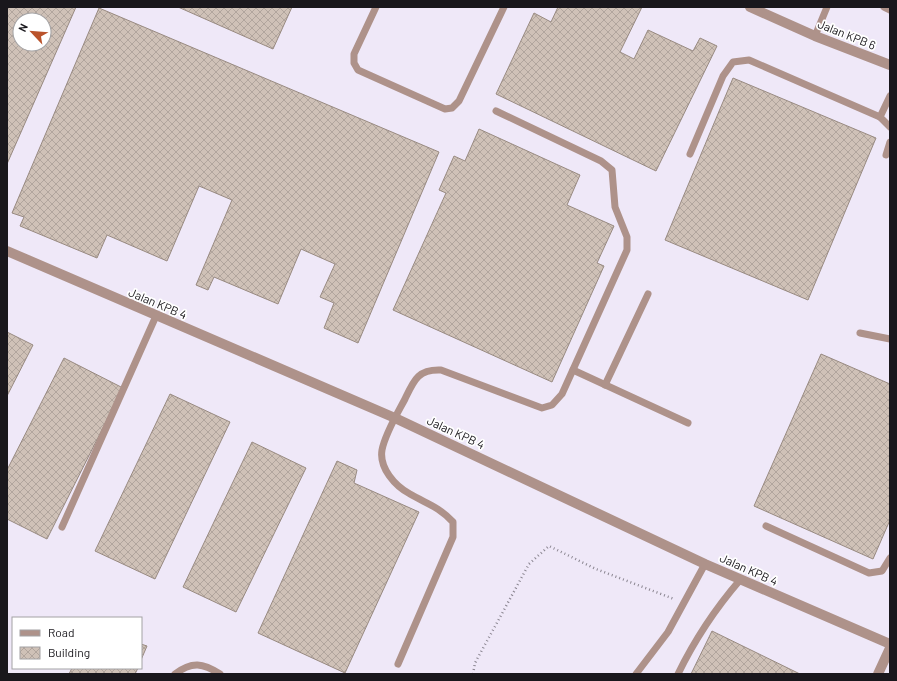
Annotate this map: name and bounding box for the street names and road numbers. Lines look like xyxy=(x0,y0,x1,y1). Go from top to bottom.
street label: Jalan KPB 6 xyxy=(816,16,878,52)
street label: Jalan KPB 4 xyxy=(127,284,189,322)
street label: Jalan KPB 4 xyxy=(425,413,487,451)
street label: Jalan KPB 4 xyxy=(718,550,780,588)

